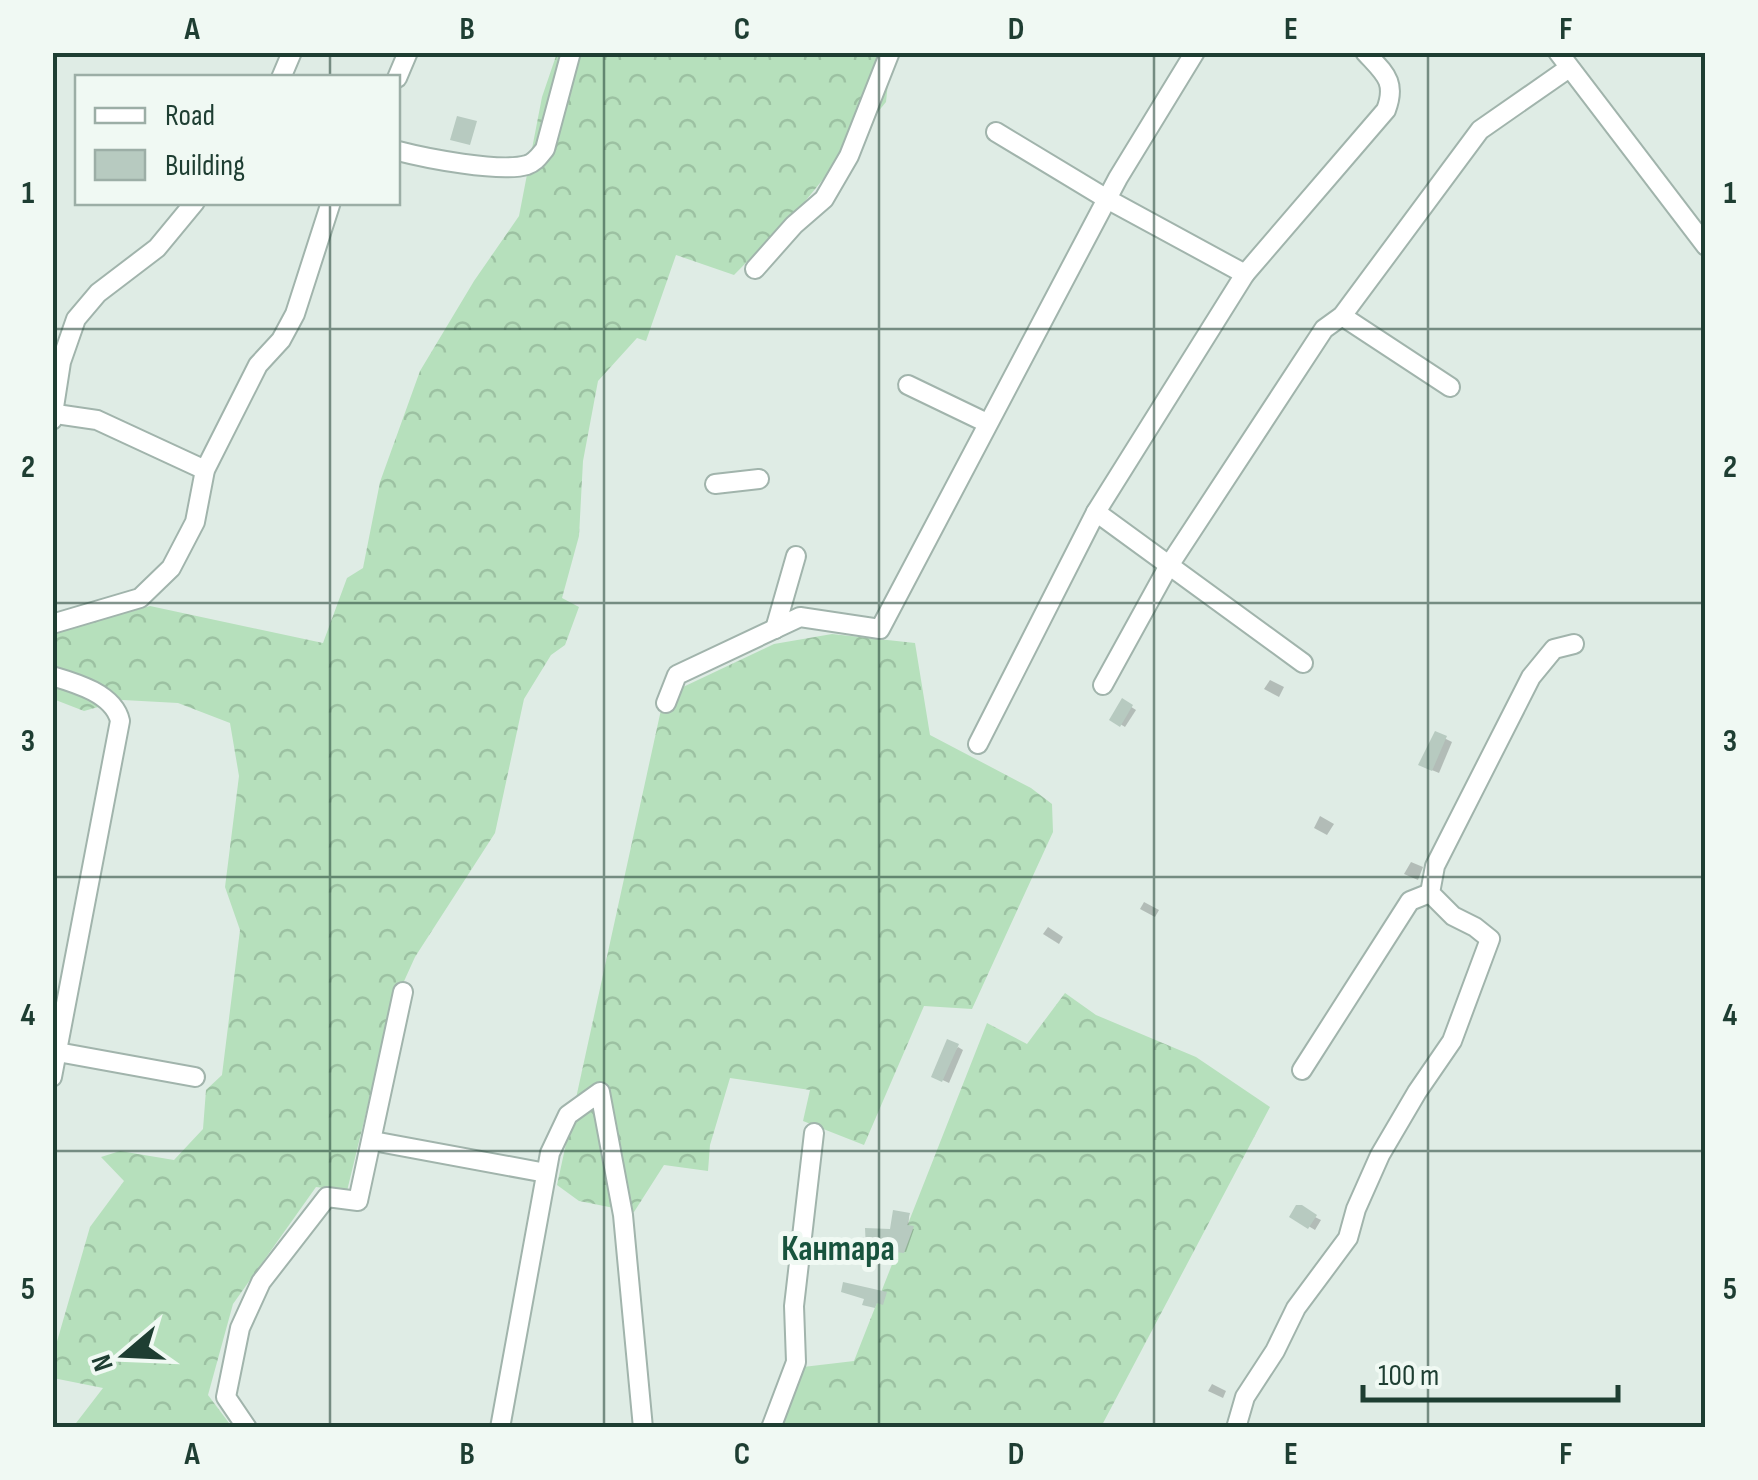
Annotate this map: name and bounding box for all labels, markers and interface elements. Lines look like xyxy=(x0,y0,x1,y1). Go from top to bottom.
text: A xyxy=(183,10,200,49)
text: B xyxy=(459,10,475,49)
text: C xyxy=(734,10,750,49)
text: D xyxy=(1008,10,1024,49)
text: E xyxy=(1284,10,1298,49)
text: F xyxy=(1559,10,1573,49)
legend xyxy=(75,75,400,205)
text: Road xyxy=(165,98,215,134)
text: Building xyxy=(165,148,245,184)
text: 1 xyxy=(22,174,35,213)
text: 1 xyxy=(1724,174,1737,213)
text: 2 xyxy=(21,448,35,487)
text: 2 xyxy=(1723,448,1737,487)
text: 3 xyxy=(21,722,35,761)
text: 3 xyxy=(1723,722,1737,761)
text: 4 xyxy=(21,996,36,1035)
text: 4 xyxy=(1723,996,1738,1035)
district label: Кантара xyxy=(781,1228,895,1271)
text: 5 xyxy=(21,1270,35,1309)
text: 5 xyxy=(1723,1270,1737,1309)
north arrow xyxy=(75,1305,175,1405)
scale bar xyxy=(1363,1340,1618,1402)
text: N xyxy=(85,1350,121,1375)
text: 100 m xyxy=(1378,1358,1439,1394)
text: A xyxy=(183,1435,200,1474)
text: B xyxy=(459,1435,475,1474)
text: C xyxy=(734,1435,750,1474)
text: D xyxy=(1008,1435,1024,1474)
text: E xyxy=(1284,1435,1298,1474)
text: F xyxy=(1559,1435,1573,1474)

